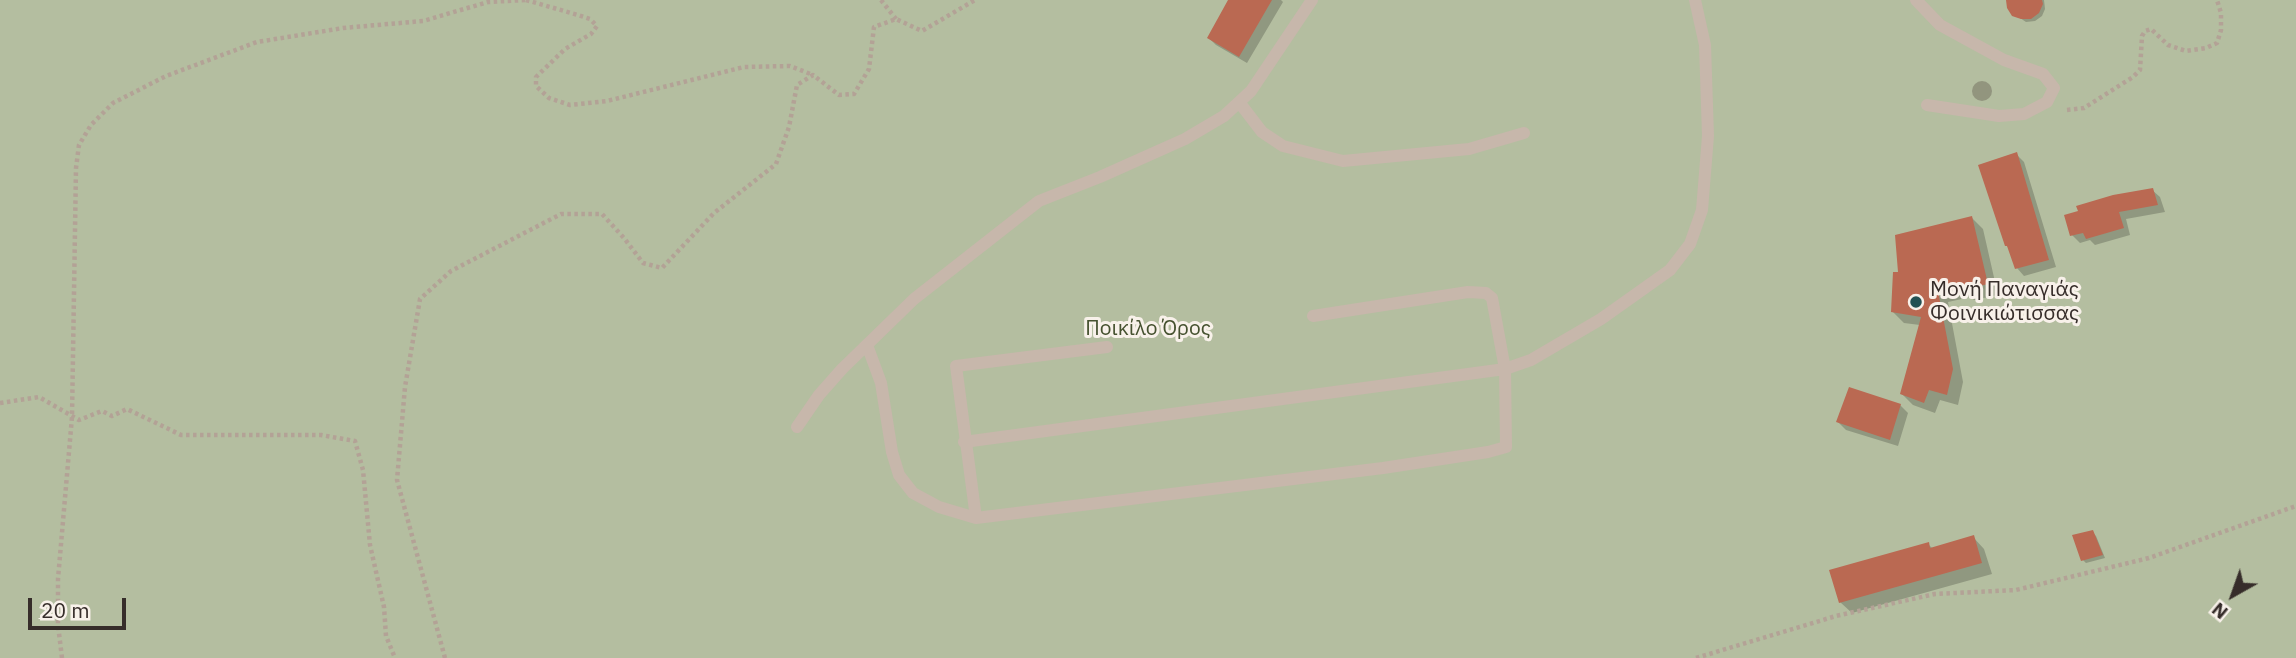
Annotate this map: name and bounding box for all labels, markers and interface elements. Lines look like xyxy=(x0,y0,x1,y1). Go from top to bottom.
place label: Μονή Παναγιάς Φοινικιώτισσας xyxy=(1930,277,2079,327)
marker: Μονή Παναγιάς Φοινικιώτισσας xyxy=(1908,294,1924,310)
park label: Ποικίλο Όρος xyxy=(1085,316,1211,342)
north arrow xyxy=(2198,560,2268,630)
scale bar xyxy=(32,584,130,628)
text: 20 m xyxy=(41,596,90,624)
text: N xyxy=(2207,597,2232,625)

